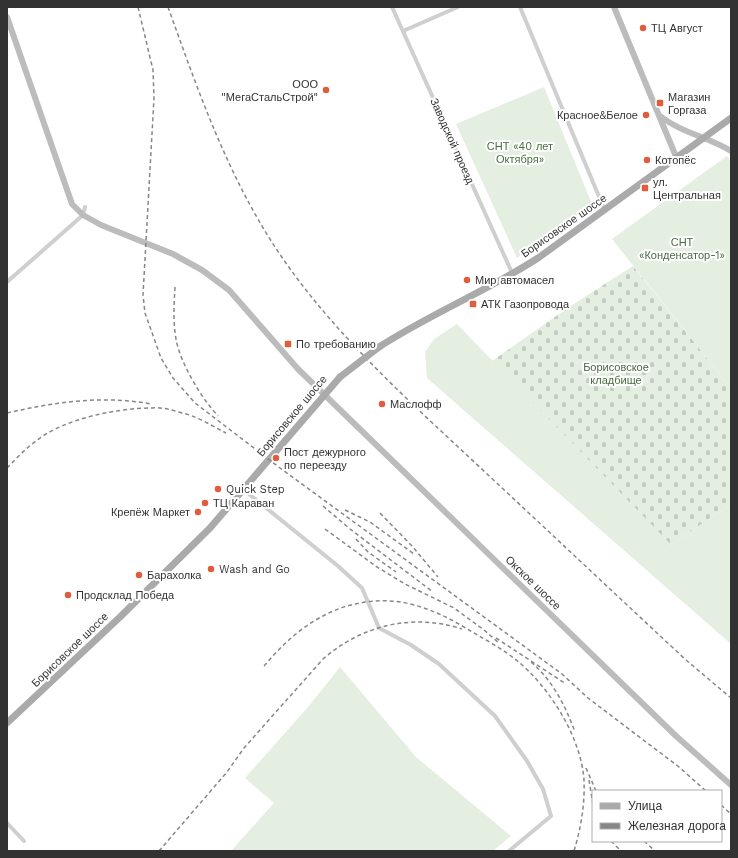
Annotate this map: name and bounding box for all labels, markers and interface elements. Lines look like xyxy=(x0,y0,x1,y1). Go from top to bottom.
place label: ТЦ Август xyxy=(651,22,703,35)
marker: ТЦ Август xyxy=(638,23,648,33)
place label: ООО "МегаСтальСтрой" xyxy=(221,78,318,104)
marker: ООО "МегаСтальСтрой" xyxy=(321,85,331,95)
place label: Магазин Горгаза xyxy=(668,91,710,117)
street label: Заводской проезд xyxy=(427,96,477,186)
marker: Магазин Горгаза xyxy=(655,98,665,108)
place label: Красное&Белое xyxy=(557,109,638,122)
marker: Красное&Белое xyxy=(641,110,651,120)
park label: СНТ «40 лет Октября» xyxy=(487,140,553,166)
place label: Котопёс xyxy=(655,154,696,167)
marker: Котопёс xyxy=(642,155,652,165)
place label: ул. Центральная xyxy=(653,176,721,202)
marker: ул. Центральная xyxy=(640,183,650,193)
street label: Борисовское шоссе xyxy=(519,192,609,260)
park label: СНТ «Конденсатор-1» xyxy=(639,236,725,262)
place label: Мир автомасел xyxy=(475,274,554,287)
marker: Мир автомасел xyxy=(462,275,472,285)
place label: АТК Газопровода xyxy=(481,298,570,311)
marker: АТК Газопровода xyxy=(468,299,478,309)
place label: По требованию xyxy=(296,338,376,351)
marker: По требованию xyxy=(283,339,293,349)
park label: Борисовское кладбище xyxy=(583,361,649,387)
street label: Борисовское шоссе xyxy=(254,373,330,459)
place label: Маслофф xyxy=(390,398,442,411)
marker: Маслофф xyxy=(377,399,387,409)
place label: Пост дежурного по переезду xyxy=(284,446,366,472)
marker: Пост дежурного по переезду xyxy=(271,453,281,463)
place label: Quick Step xyxy=(226,483,285,496)
marker: Quick Step xyxy=(213,484,223,494)
place label: ТЦ Караван xyxy=(213,497,274,510)
marker: ТЦ Караван xyxy=(200,498,210,508)
place label: Крепёж Маркет xyxy=(111,506,190,519)
marker: Крепёж Маркет xyxy=(193,507,203,517)
street label: Окское шоссе xyxy=(503,553,563,613)
place label: Wash and Go xyxy=(219,563,290,576)
marker: Wash and Go xyxy=(206,564,216,574)
place label: Барахолка xyxy=(147,569,202,582)
marker: Барахолка xyxy=(134,570,144,580)
place label: Продсклад Победа xyxy=(76,589,175,602)
marker: Продсклад Победа xyxy=(63,590,73,600)
street label: Борисовское шоссе xyxy=(29,610,111,690)
legend xyxy=(592,790,722,842)
text: Улица xyxy=(628,799,662,813)
text: Железная дорога xyxy=(628,819,726,833)

